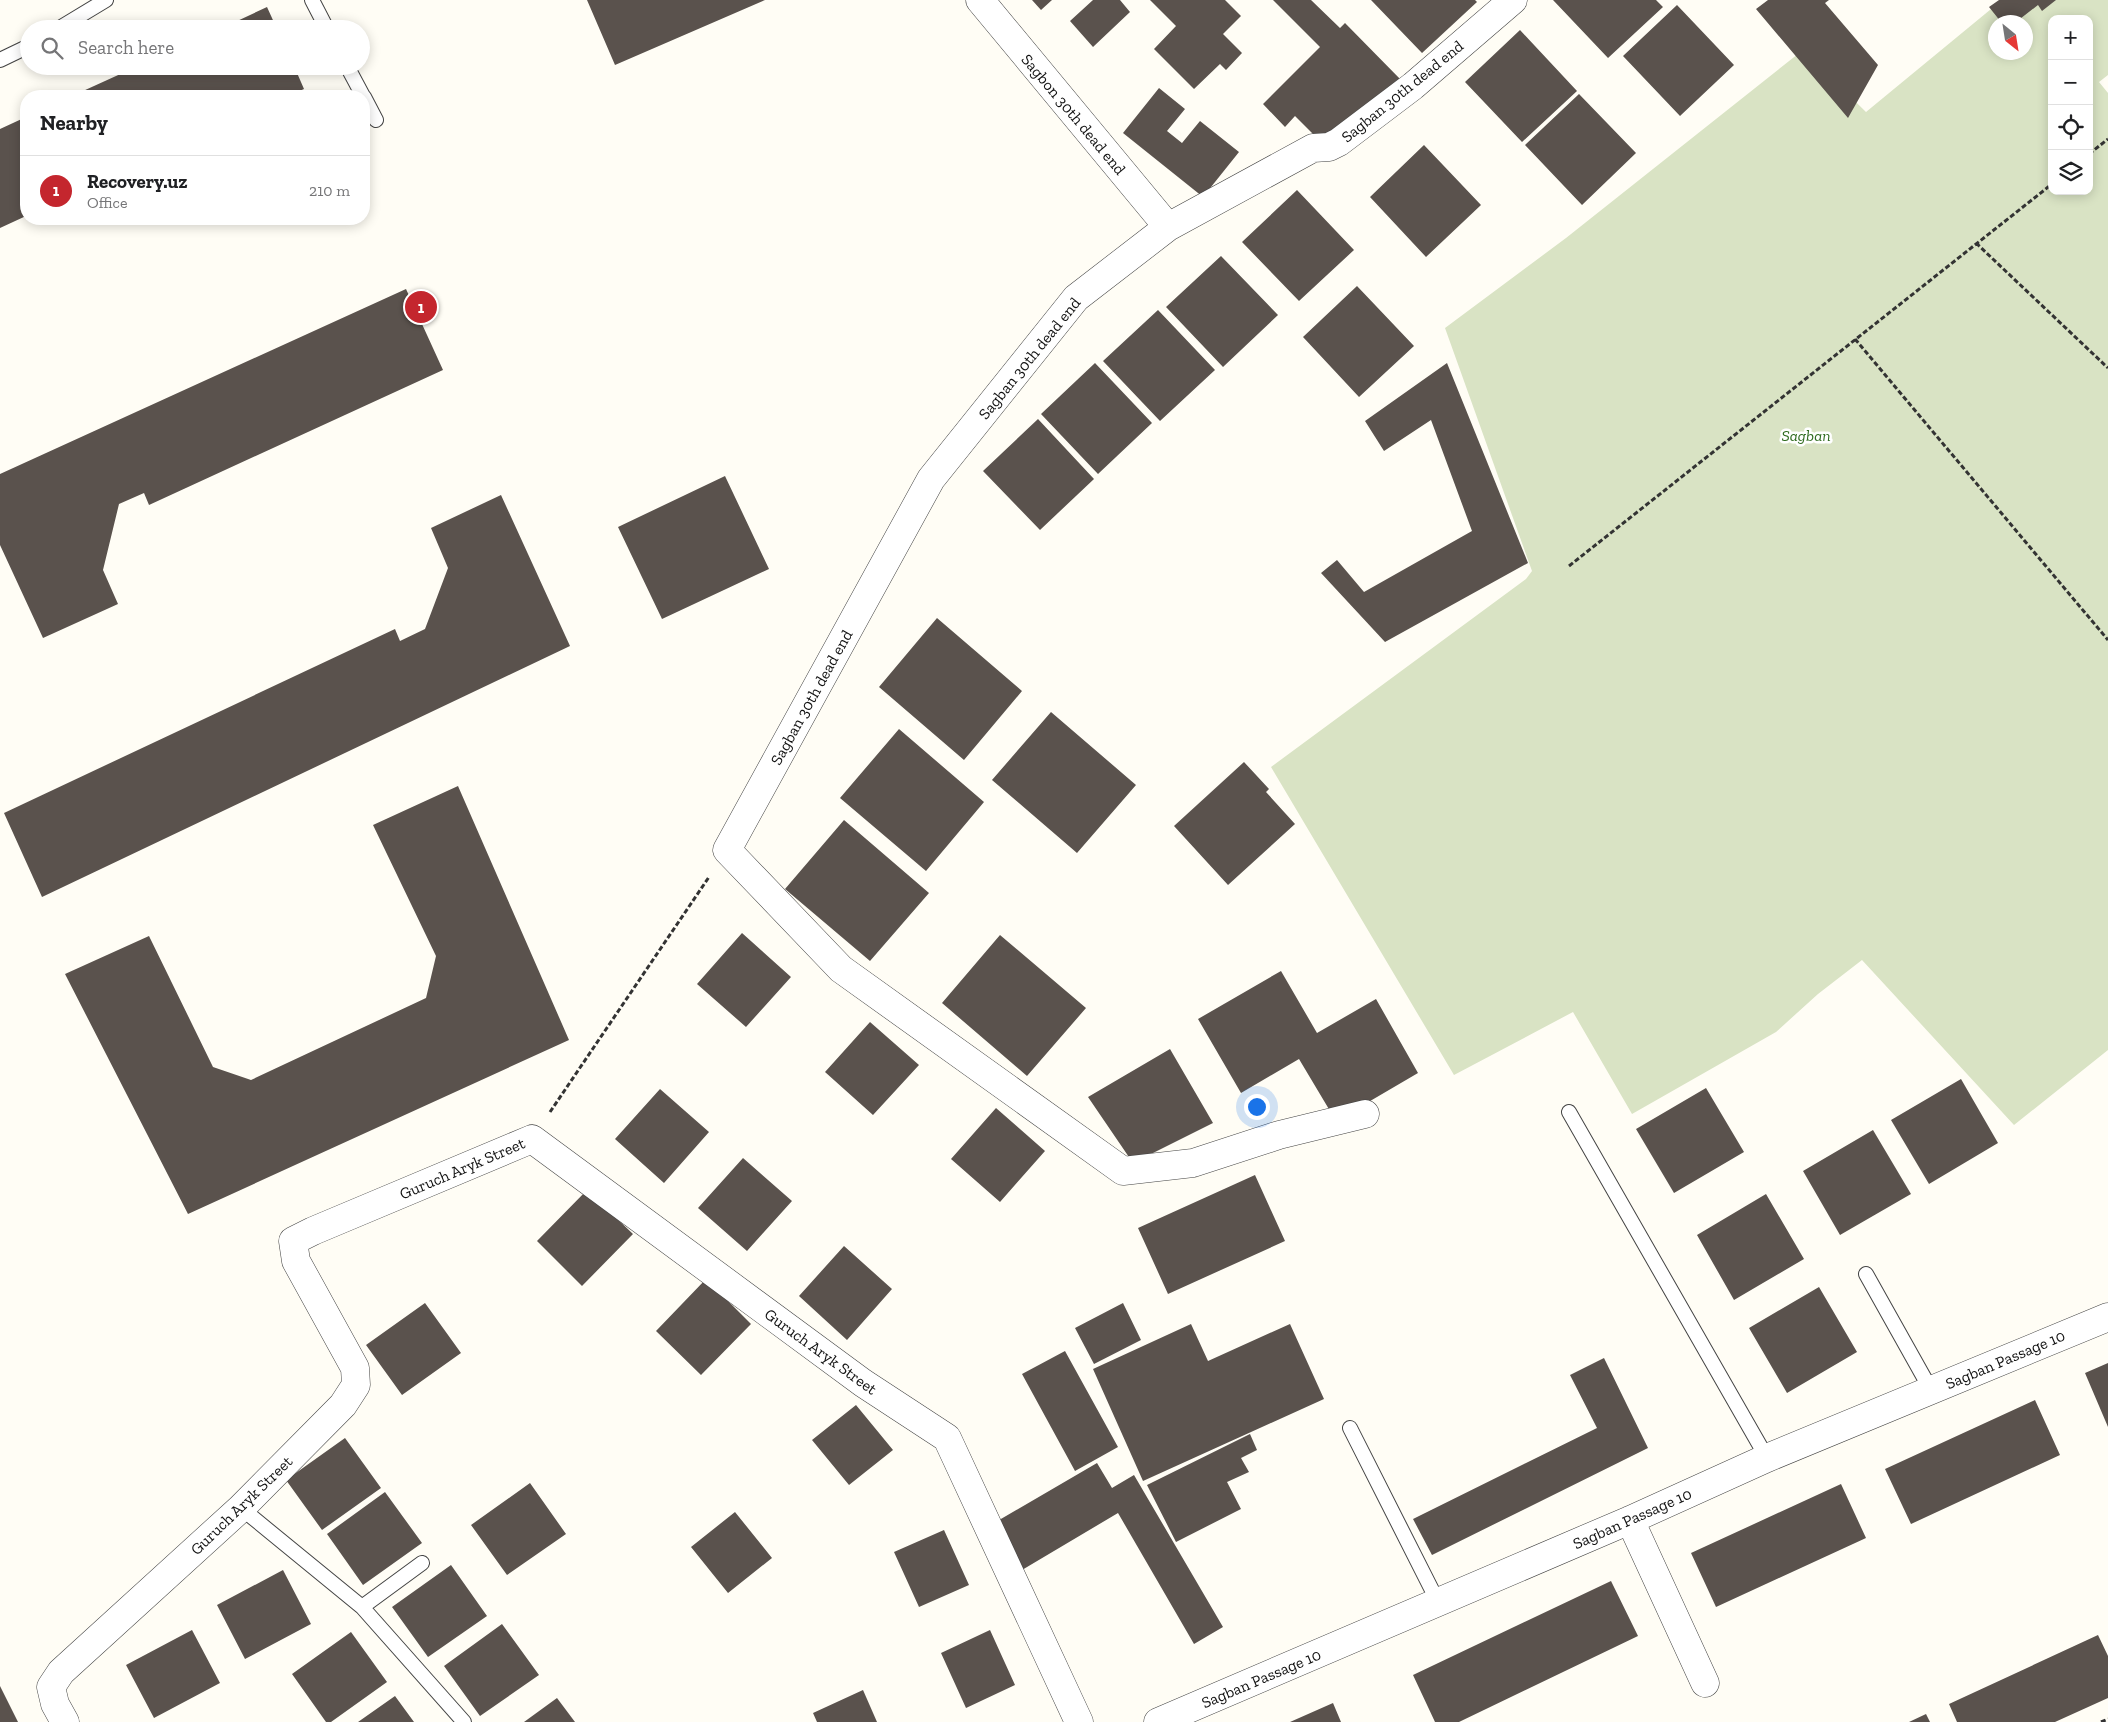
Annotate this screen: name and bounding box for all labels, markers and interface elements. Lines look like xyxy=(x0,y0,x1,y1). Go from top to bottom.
north arrow xyxy=(1988,15,2033,60)
map controls xyxy=(2048,15,2093,195)
button: + xyxy=(2048,15,2093,60)
search box xyxy=(20,20,370,75)
icon: search xyxy=(38,34,66,62)
text: Search here xyxy=(78,36,174,59)
street label: Sagban 30th dead end xyxy=(1337,36,1467,146)
street label: Sagbon 30th dead end xyxy=(1018,50,1130,179)
button: − xyxy=(2048,60,2093,105)
button: locate xyxy=(2048,105,2093,150)
text: Nearby xyxy=(40,110,108,135)
button: layers xyxy=(2048,150,2093,195)
text: Recovery.uz xyxy=(87,170,188,193)
text: 1 xyxy=(53,181,59,200)
text: 210 m xyxy=(309,181,350,200)
text: Office xyxy=(87,193,127,212)
pin: 1 xyxy=(405,288,437,326)
street label: Sagban 30th dead end xyxy=(974,293,1085,423)
park label: Sagban xyxy=(1781,426,1831,445)
street label: Sagban 30th dead end xyxy=(766,626,857,768)
your location xyxy=(1244,1094,1270,1120)
street label: Guruch Aryk Street xyxy=(397,1133,528,1203)
street label: Guruch Aryk Street xyxy=(761,1304,881,1399)
street label: Sagban Passage 10 xyxy=(1943,1326,2068,1393)
street label: Guruch Aryk Street xyxy=(186,1452,296,1559)
street label: Sagban Passage 10 xyxy=(1570,1484,1695,1553)
street label: Sagban Passage 10 xyxy=(1199,1645,1324,1712)

